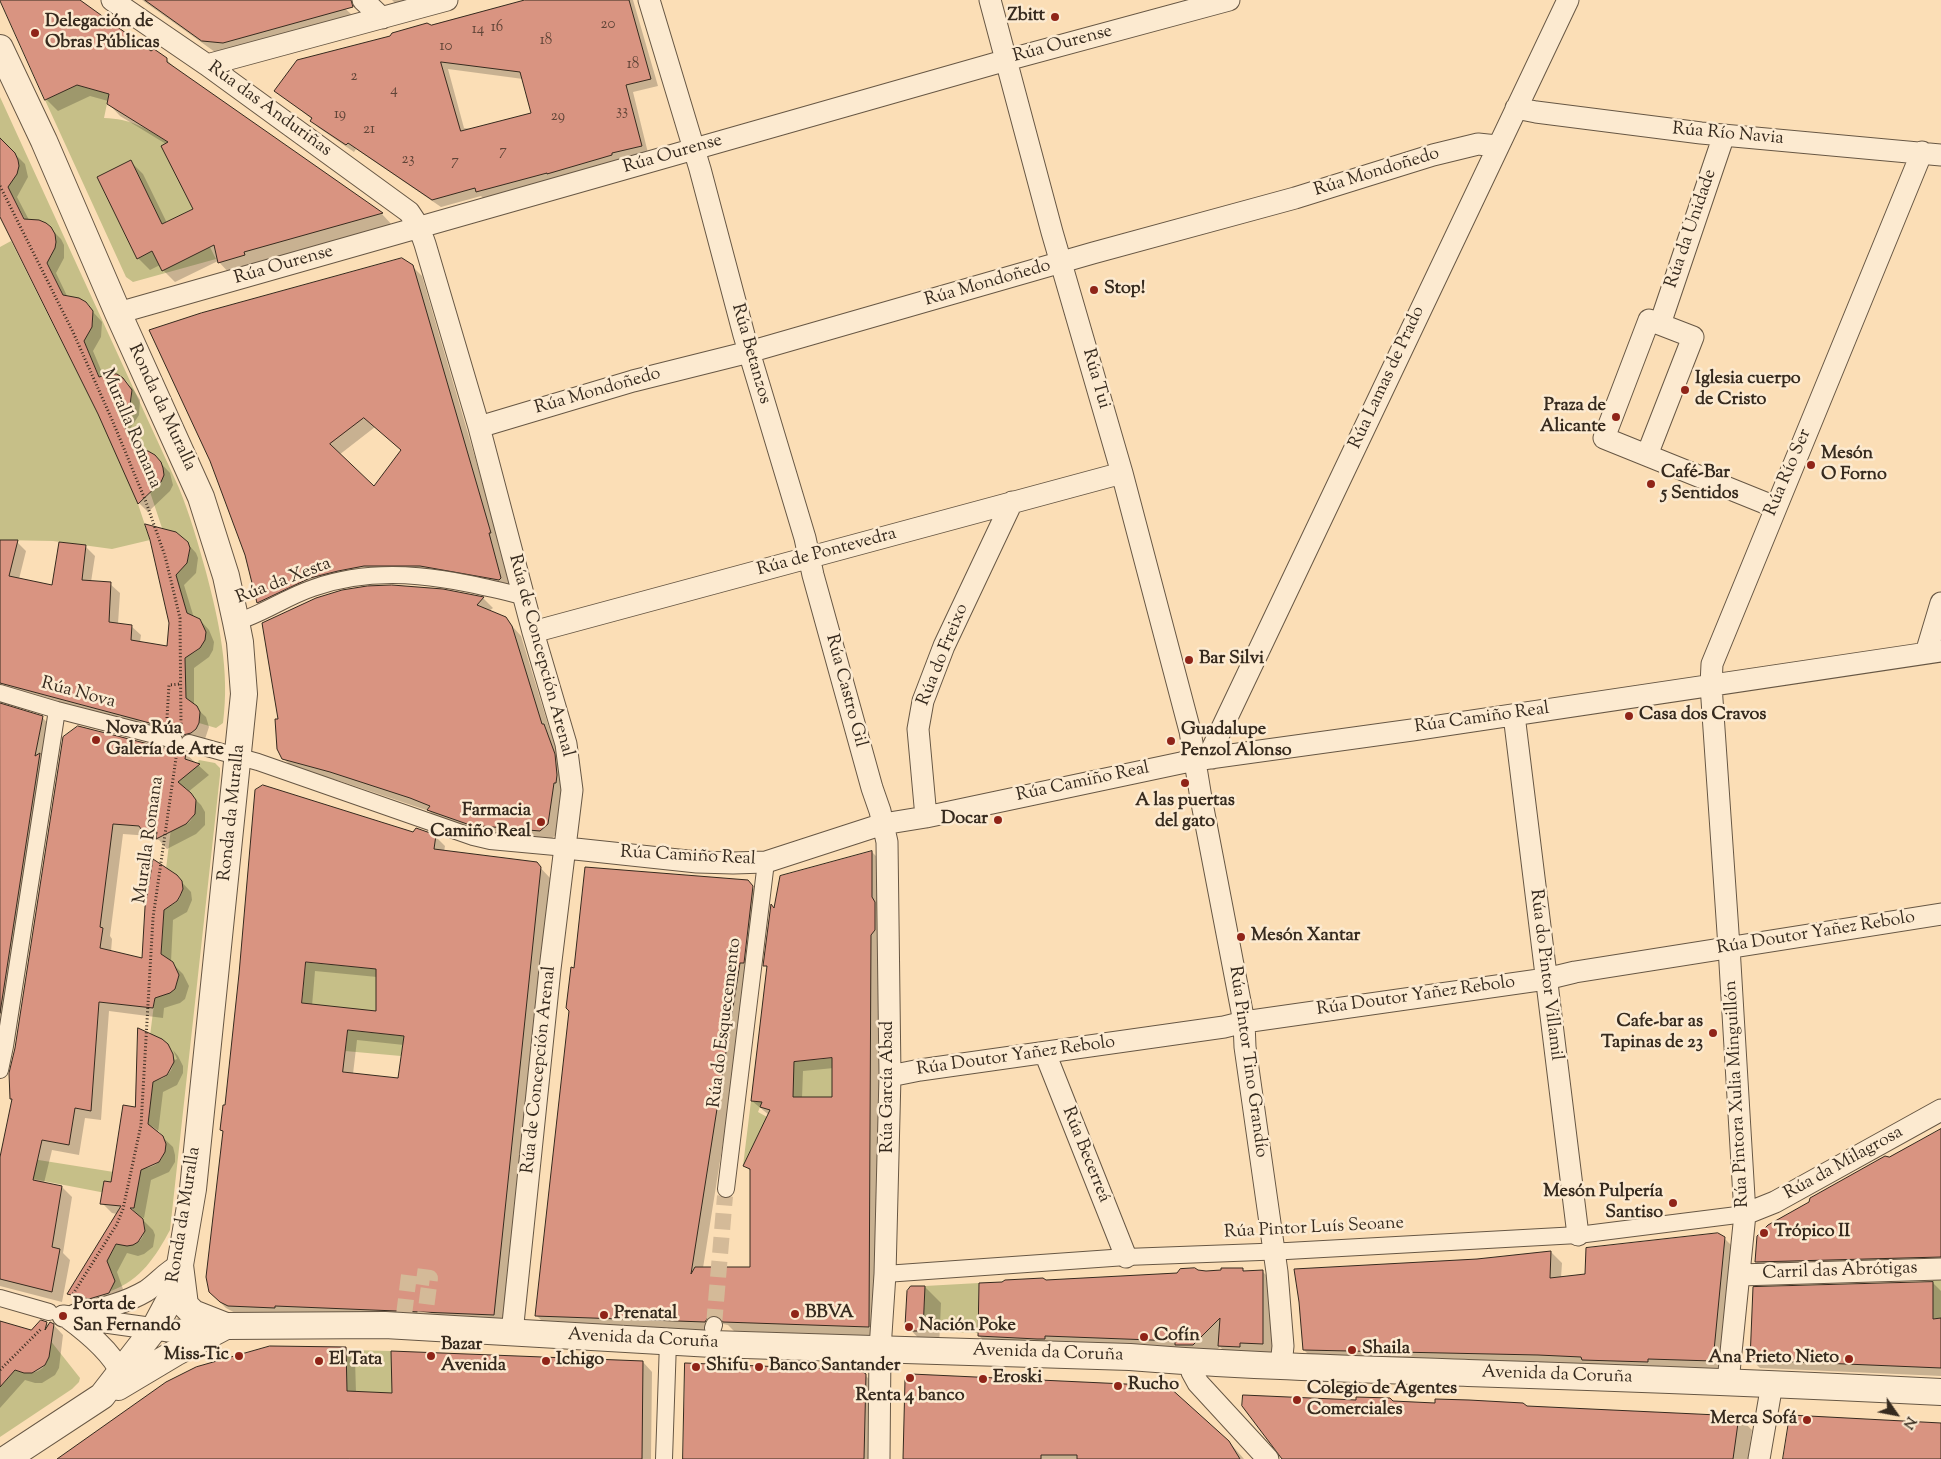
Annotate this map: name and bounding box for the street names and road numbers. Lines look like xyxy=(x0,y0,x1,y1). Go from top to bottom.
street label: Rúa Ourense xyxy=(1011,21,1115,69)
street label: Rúa das Anduriñas xyxy=(203,58,335,162)
street label: Rúa Río Navia xyxy=(1671,119,1785,151)
street label: Rúa Ourense xyxy=(621,131,725,179)
street label: Rúa Mondoñedo xyxy=(1312,144,1442,202)
street label: Rúa da Unidade xyxy=(1662,167,1722,291)
street label: Rúa Ourense xyxy=(232,242,336,290)
street label: Rúa Mondoñedo xyxy=(923,256,1053,312)
street label: Rúa Betanzos xyxy=(725,301,775,407)
street label: Rúa Lamas de Prado xyxy=(1345,303,1431,453)
street label: Ronda da Muralla xyxy=(122,341,200,475)
street label: Rúa Tui xyxy=(1076,346,1114,412)
street label: Rúa Mondoñedo xyxy=(533,364,663,420)
street label: Muralla Romana xyxy=(95,366,165,492)
street label: Rúa Río Ser xyxy=(1761,426,1817,520)
street label: Rúa de Pontevedra xyxy=(755,524,899,582)
street label: Rúa de Concepción Arenal xyxy=(503,552,577,760)
street label: Rúa da Xesta xyxy=(233,554,335,610)
street label: Rúa do Freixo xyxy=(914,601,974,709)
street label: Rúa Castro Gil xyxy=(820,632,870,750)
street label: Rúa Nova xyxy=(38,674,118,714)
street label: Rúa Camiño Real xyxy=(1413,699,1551,739)
street label: Ronda da Muralla xyxy=(215,744,251,882)
street label: Rúa Camiño Real xyxy=(1014,758,1152,808)
street label: Muralla Romana xyxy=(130,775,170,905)
street label: Rúa Camiño Real xyxy=(620,843,756,871)
street label: Rúa do Pintor Villamil xyxy=(1524,888,1566,1062)
street label: Rúa Doutor Yañez Rebolo xyxy=(1715,908,1917,960)
street label: Rúa do Esquecemento xyxy=(705,937,747,1109)
street label: Rúa de Concepción Arenal xyxy=(518,965,562,1175)
street label: Rúa Pintor Tino Grandío xyxy=(1223,965,1271,1159)
street label: Rúa Doutor Yañez Rebolo xyxy=(1315,972,1517,1022)
street label: Rúa Pintora Xulia Minguillón xyxy=(1721,980,1755,1208)
street label: Rúa García Abad xyxy=(878,1021,900,1153)
street label: Rúa Doutor Yañez Rebolo xyxy=(915,1032,1117,1082)
street label: Rúa Becerreá xyxy=(1056,1104,1114,1206)
street label: Rúa da Milagrosa xyxy=(1781,1122,1907,1206)
street label: Ronda da Muralla xyxy=(164,1145,206,1285)
street label: Rúa Pintor Luís Seoane xyxy=(1223,1213,1405,1245)
street label: Carril das Abrótigas xyxy=(1762,1258,1918,1286)
street label: Avenida da Coruña xyxy=(567,1325,719,1355)
street label: Avenida da Coruña xyxy=(972,1341,1124,1367)
street label: Avenida da Coruña xyxy=(1481,1363,1633,1389)

